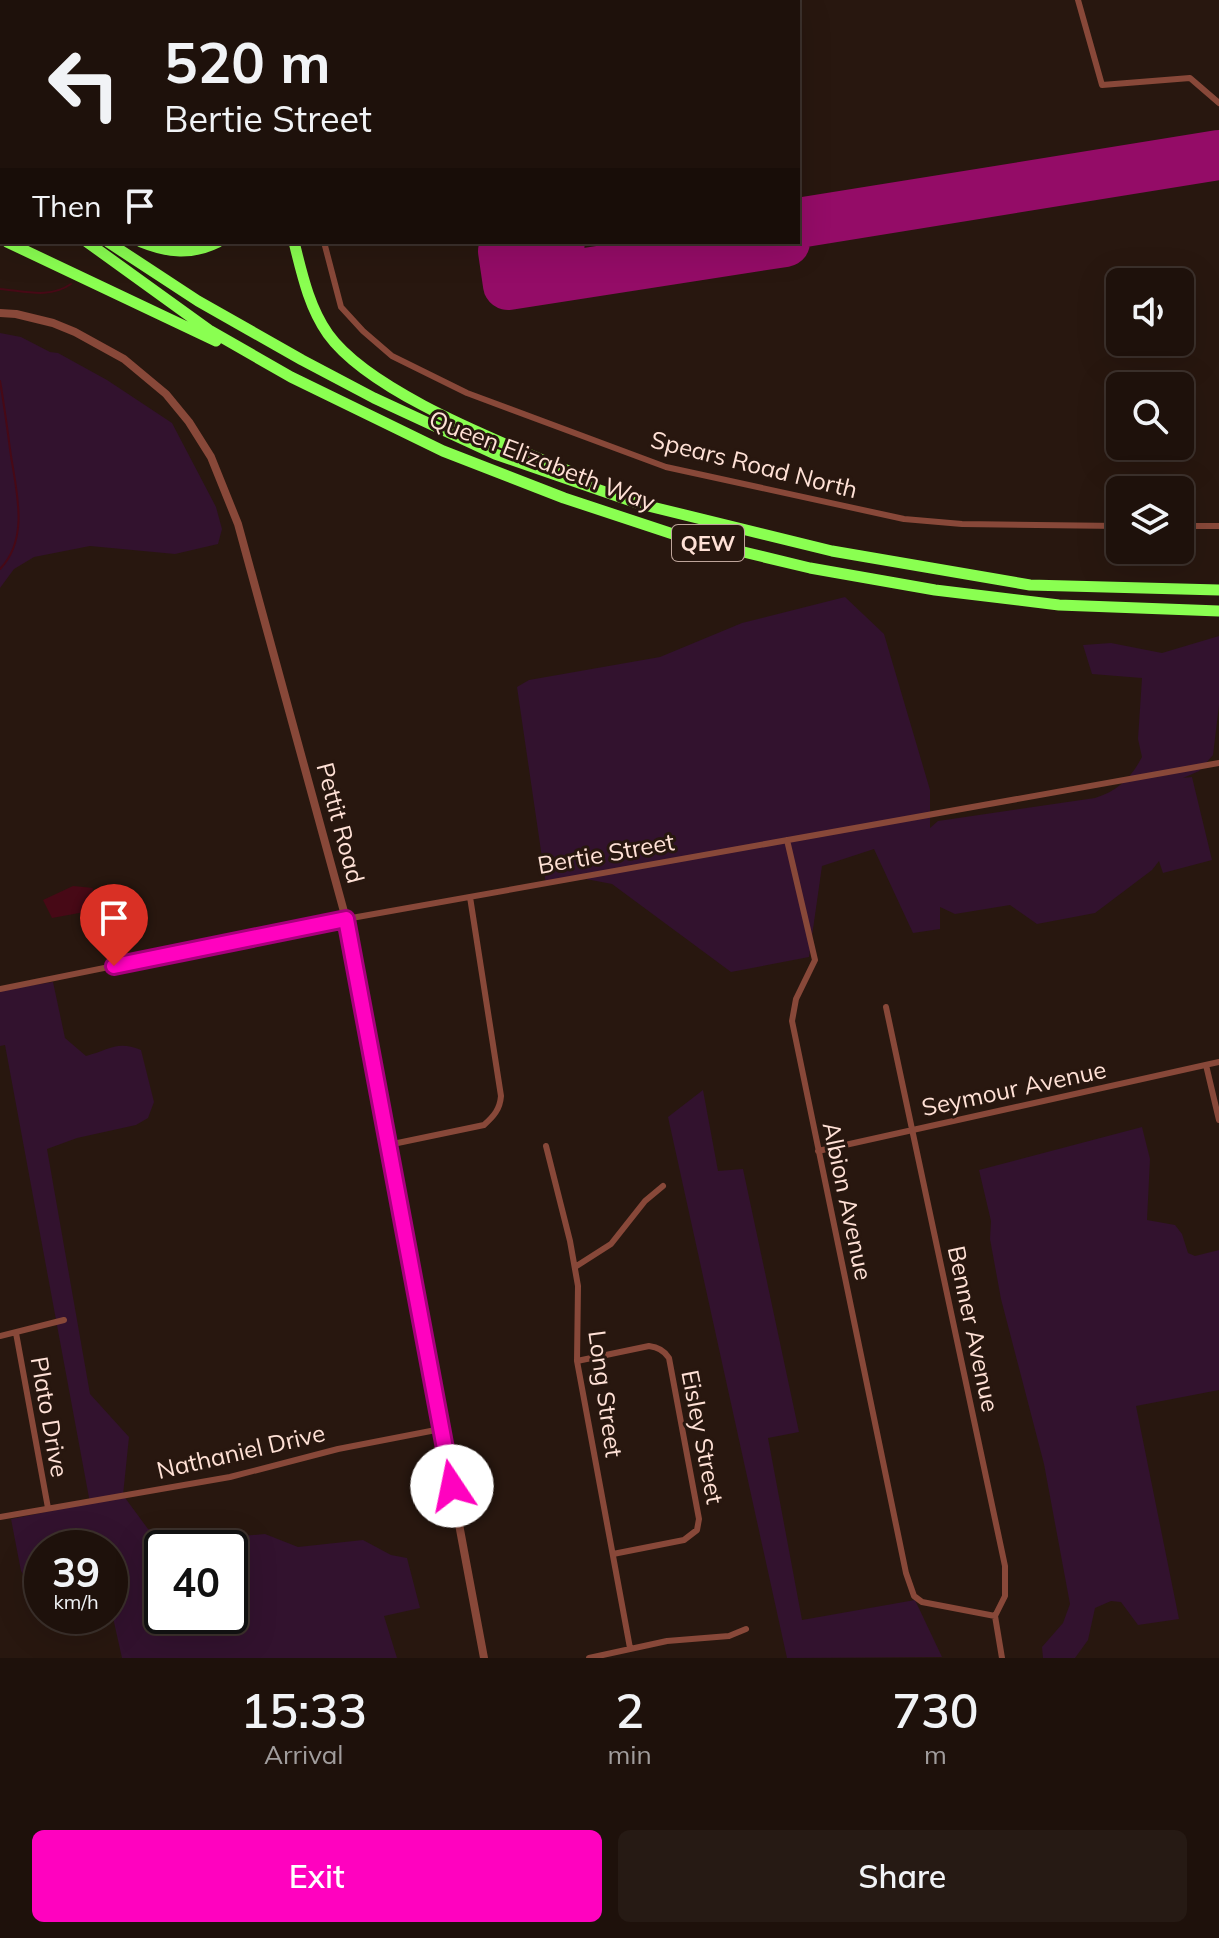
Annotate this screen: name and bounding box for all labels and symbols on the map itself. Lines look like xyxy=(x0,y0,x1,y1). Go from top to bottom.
street label: Queen Elizabeth Way xyxy=(425,403,660,517)
street label: Spears Road North xyxy=(648,424,861,504)
road number: QEW xyxy=(672,525,744,561)
street label: Pettit Road xyxy=(310,759,371,886)
street label: Bertie Street xyxy=(535,826,677,880)
pin xyxy=(80,884,148,966)
street label: Seymour Avenue xyxy=(919,1054,1109,1122)
street label: Albion Avenue xyxy=(817,1119,879,1283)
street label: Benner Avenue xyxy=(942,1243,1006,1415)
street label: Long Street xyxy=(582,1328,630,1459)
street label: Plato Drive xyxy=(25,1354,75,1479)
street label: Eisley Street xyxy=(675,1367,731,1506)
street label: Nathaniel Drive xyxy=(154,1417,328,1485)
position arrow xyxy=(410,1444,494,1528)
speed limit sign: 40 xyxy=(144,1530,248,1634)

